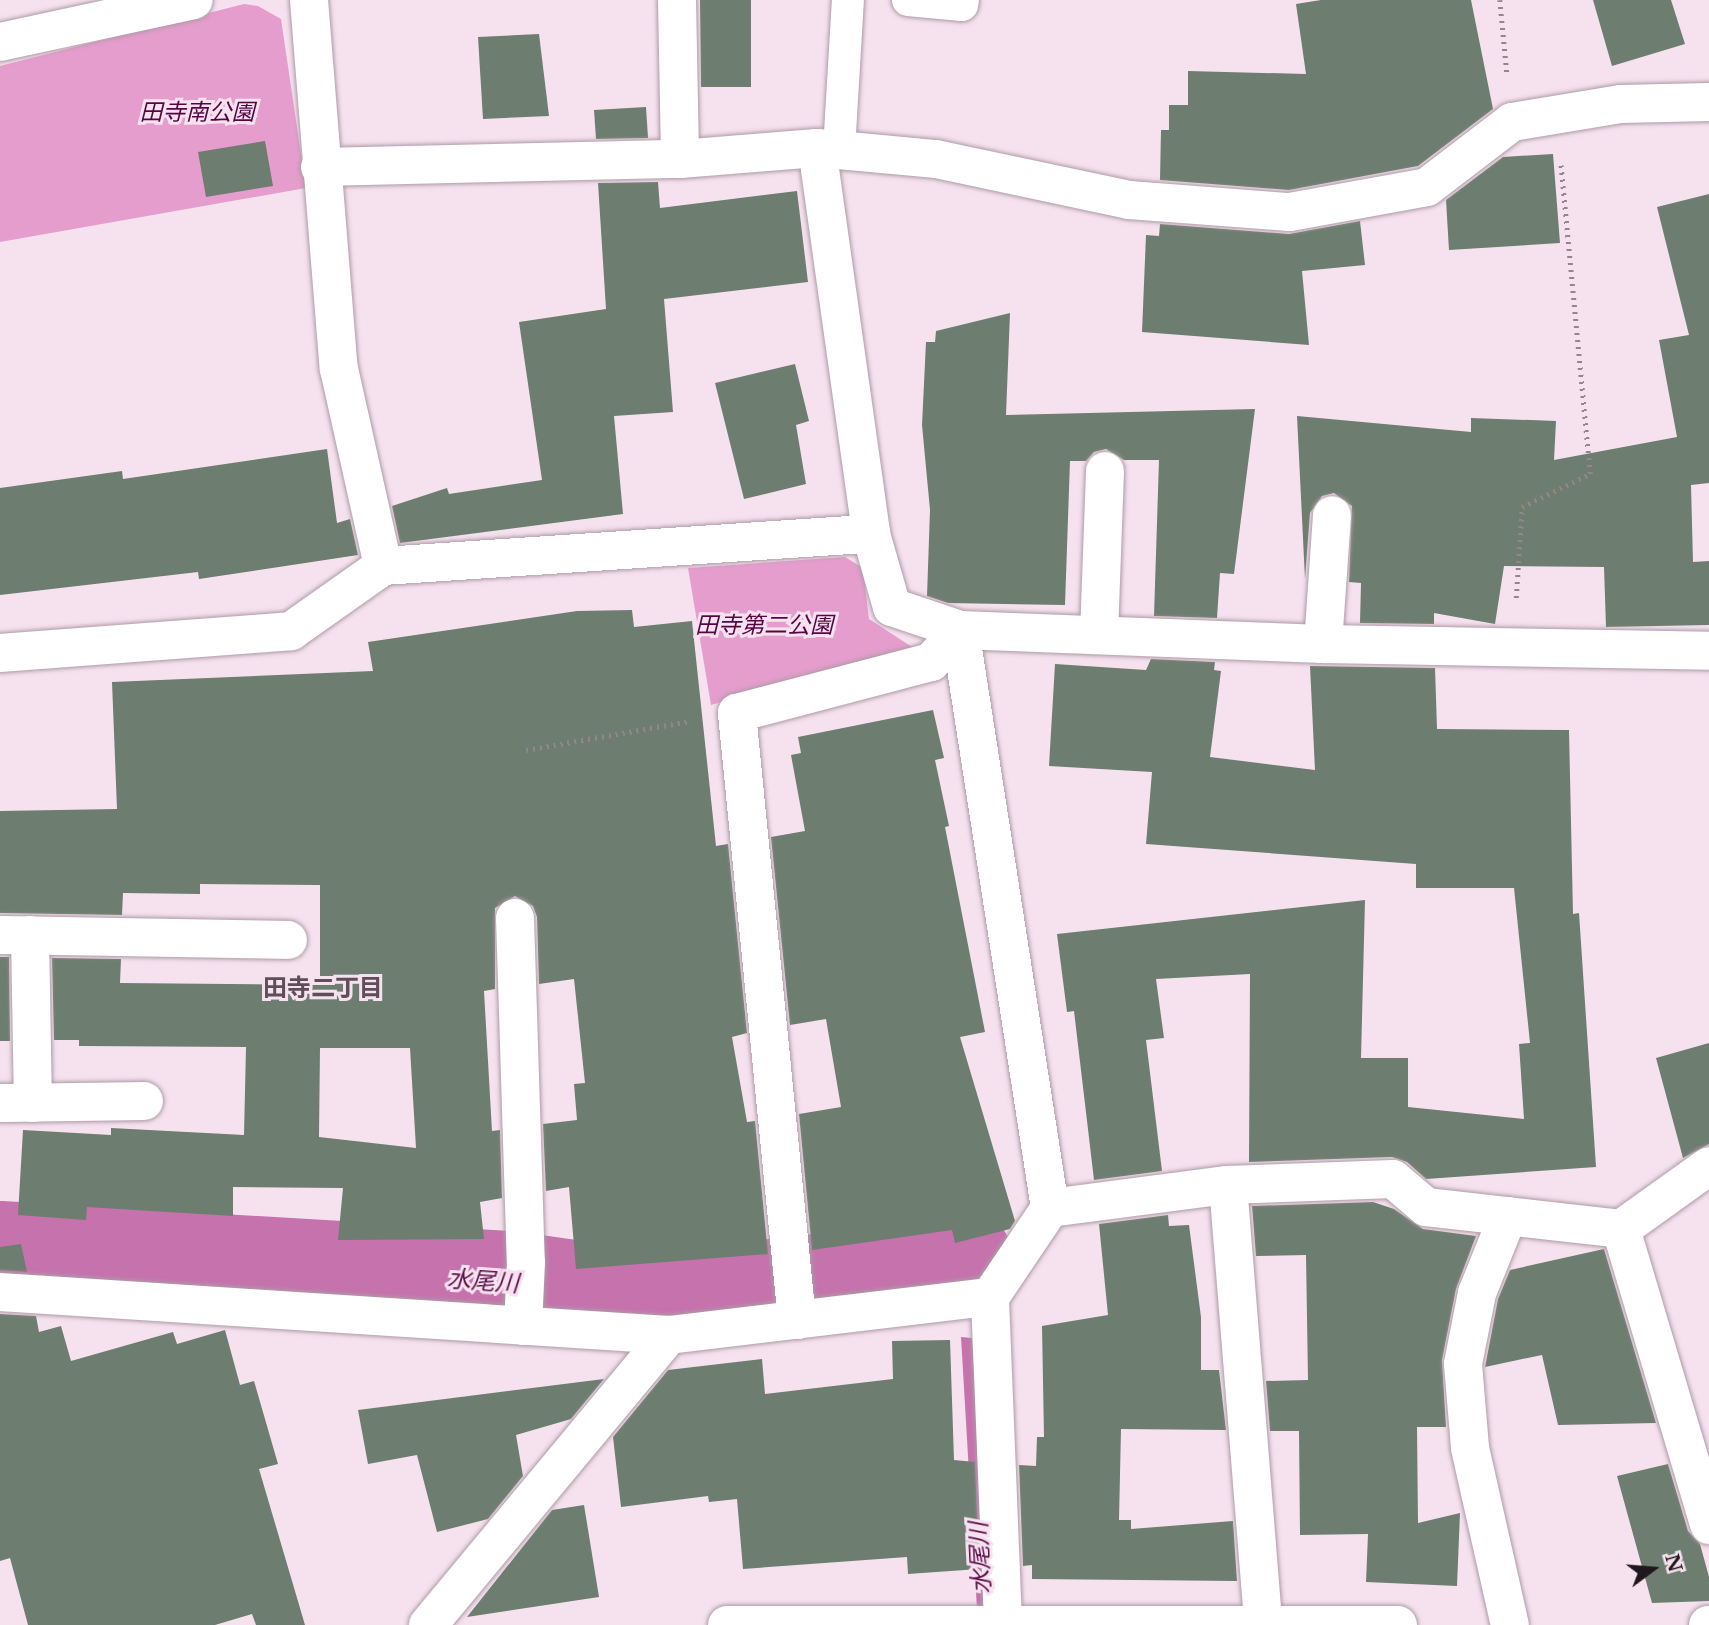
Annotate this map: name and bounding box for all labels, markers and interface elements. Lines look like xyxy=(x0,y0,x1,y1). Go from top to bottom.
park label: 田寺南公園 xyxy=(140,98,254,126)
park label: 田寺第二公園 xyxy=(695,611,833,639)
district label: 田寺二丁目 xyxy=(263,974,383,1002)
water label: 水尾川 xyxy=(446,1264,520,1298)
water label: 水尾川 xyxy=(964,1521,996,1595)
north arrow xyxy=(1618,1534,1688,1604)
text: N xyxy=(1660,1551,1687,1575)

